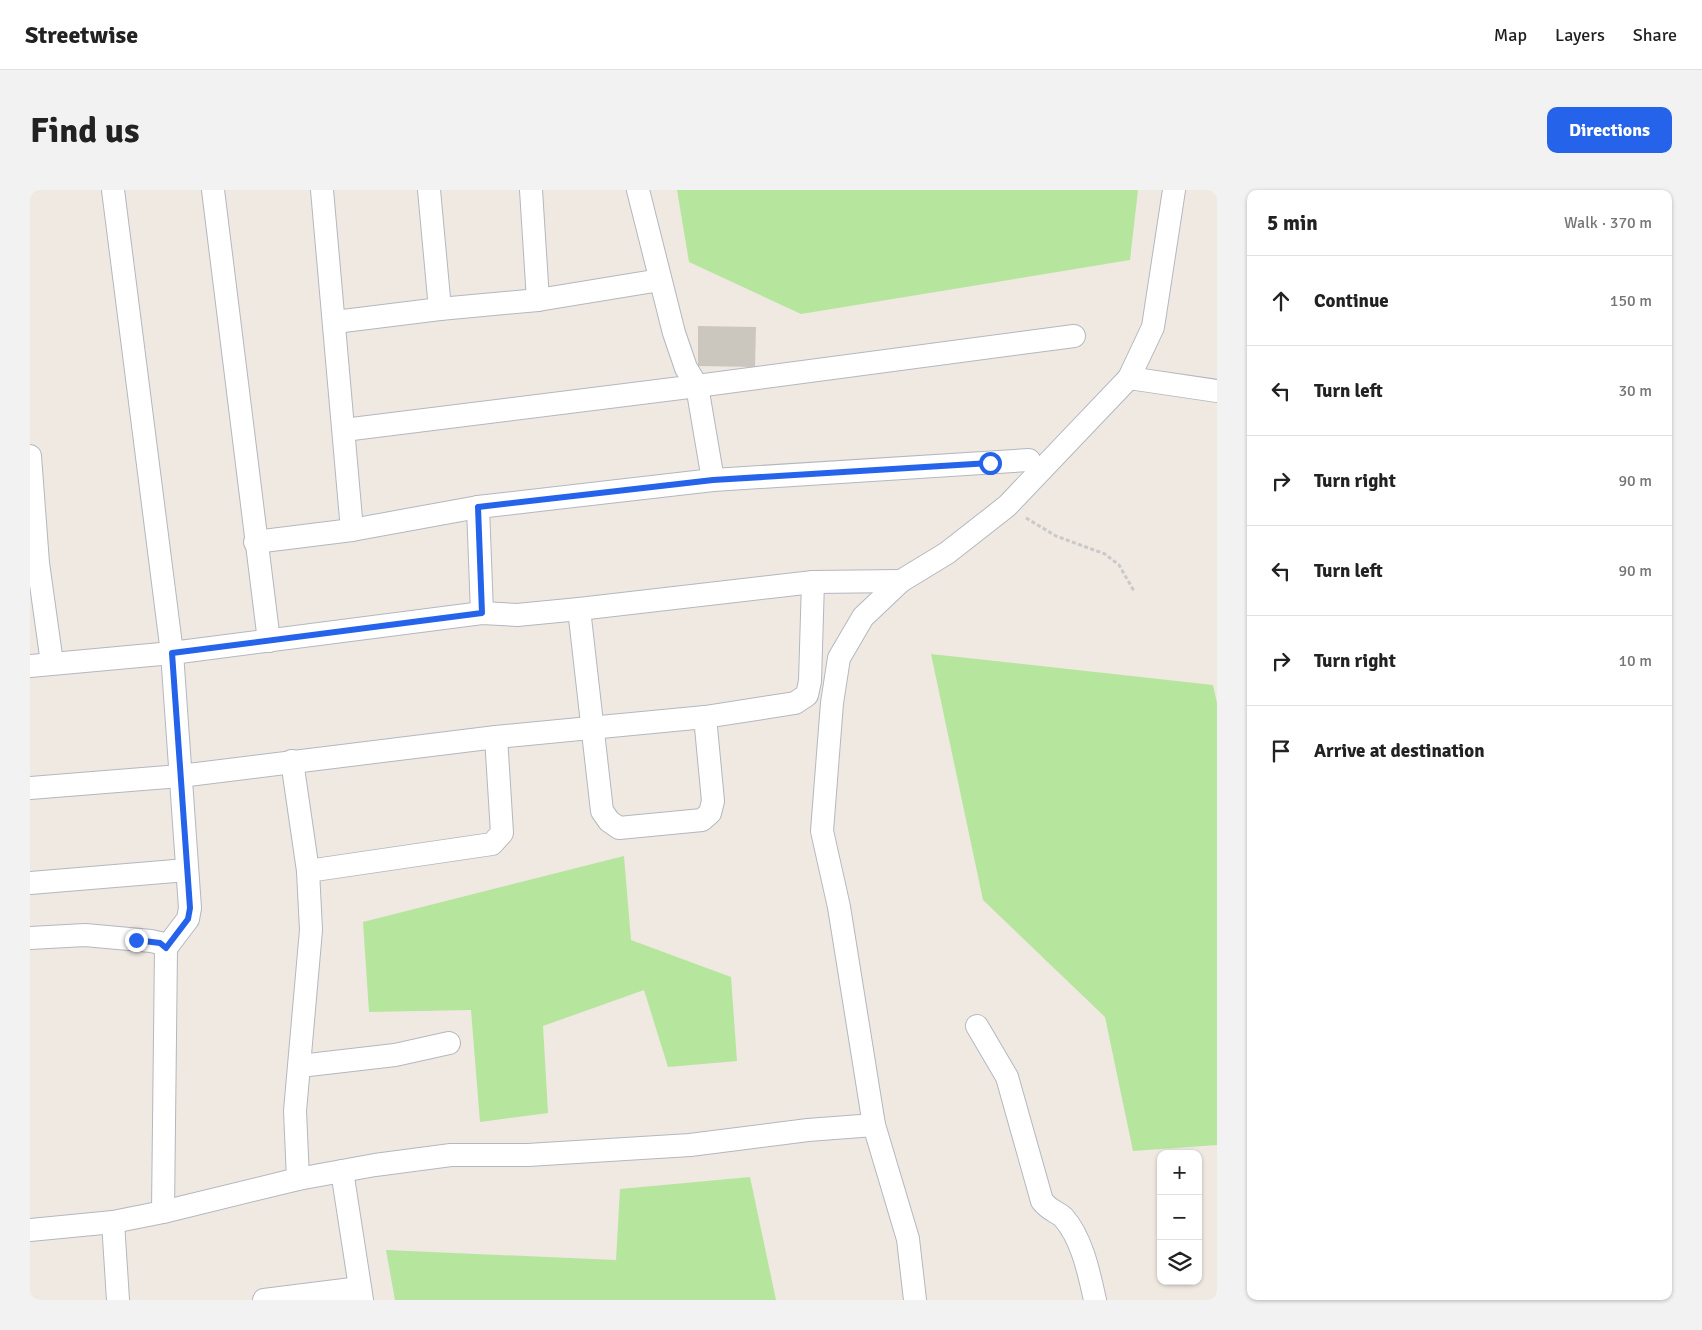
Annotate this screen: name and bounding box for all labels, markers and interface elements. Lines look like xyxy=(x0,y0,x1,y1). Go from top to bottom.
text: Streetwise xyxy=(25,20,138,50)
text: Map xyxy=(1494,24,1527,46)
text: Layers xyxy=(1555,24,1605,46)
text: Share xyxy=(1633,24,1677,46)
button: Directions xyxy=(1547,107,1672,153)
text: Find us xyxy=(30,109,140,152)
text: 5 min xyxy=(1267,210,1318,236)
text: Walk · 370 m xyxy=(1564,213,1652,233)
icon: ahead xyxy=(1267,287,1295,315)
text: Continue xyxy=(1314,289,1389,313)
text: 150 m xyxy=(1610,291,1652,311)
icon: left xyxy=(1267,377,1295,405)
text: Turn left xyxy=(1314,379,1383,403)
text: 30 m xyxy=(1618,381,1652,401)
route start xyxy=(979,452,1002,475)
icon: right xyxy=(1267,467,1295,495)
text: Turn right xyxy=(1314,469,1396,493)
text: 90 m xyxy=(1618,471,1652,491)
icon: left xyxy=(1267,557,1295,585)
text: Turn left xyxy=(1314,559,1383,583)
text: 90 m xyxy=(1618,561,1652,581)
icon: right xyxy=(1267,647,1295,675)
text: Turn right xyxy=(1314,649,1396,673)
text: 10 m xyxy=(1618,651,1652,671)
icon: arrive xyxy=(1267,737,1295,765)
text: Arrive at destination xyxy=(1314,739,1485,763)
route end xyxy=(125,929,148,952)
map controls xyxy=(1157,1150,1202,1285)
button: + xyxy=(1157,1150,1202,1195)
button: − xyxy=(1157,1195,1202,1240)
button: layers xyxy=(1157,1240,1202,1285)

